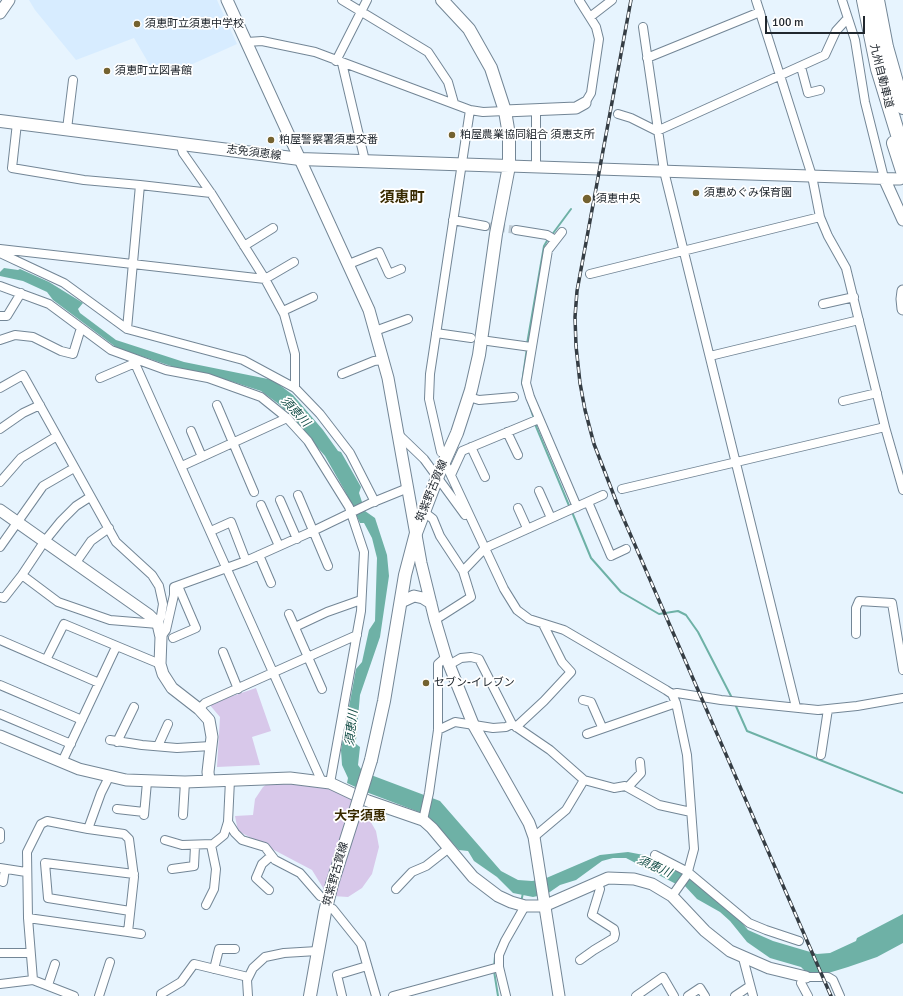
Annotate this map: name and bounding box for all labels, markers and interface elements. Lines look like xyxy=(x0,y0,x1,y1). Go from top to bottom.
scale bar xyxy=(767,8,867,34)
text: 100 m xyxy=(772,15,804,30)
place label: 須恵町立須恵中学校 xyxy=(145,17,244,31)
marker: 須恵町立須恵中学校 xyxy=(132,19,142,29)
street label: 九州自動車道 xyxy=(867,42,895,110)
place label: 須恵町立図書館 xyxy=(115,64,192,78)
marker: 須恵町立図書館 xyxy=(102,66,112,76)
place label: 粕屋農業協同組合 須恵支所 xyxy=(460,128,594,142)
marker: 粕屋農業協同組合 須恵支所 xyxy=(447,130,457,140)
place label: 粕屋警察署須恵交番 xyxy=(279,133,378,147)
marker: 粕屋警察署須恵交番 xyxy=(266,135,276,145)
street label: 志免須恵線 xyxy=(226,143,282,163)
place label: 須恵めぐみ保育園 xyxy=(704,186,792,200)
marker: 須恵めぐみ保育園 xyxy=(691,188,701,198)
district label: 須恵町 xyxy=(380,189,424,207)
place label: 須恵中央 xyxy=(596,192,640,206)
marker: 須恵中央 xyxy=(581,193,593,205)
water label: 須恵川 xyxy=(277,394,313,430)
street label: 筑紫野古賀線 xyxy=(414,458,450,524)
place label: セブン-イレブン xyxy=(434,676,515,690)
marker: セブン-イレブン xyxy=(421,678,431,688)
water label: 須恵川 xyxy=(343,709,361,747)
district label: 大字須惠 xyxy=(334,809,386,825)
street label: 筑紫野古賀線 xyxy=(321,840,351,908)
water label: 須恵川 xyxy=(635,853,673,881)

